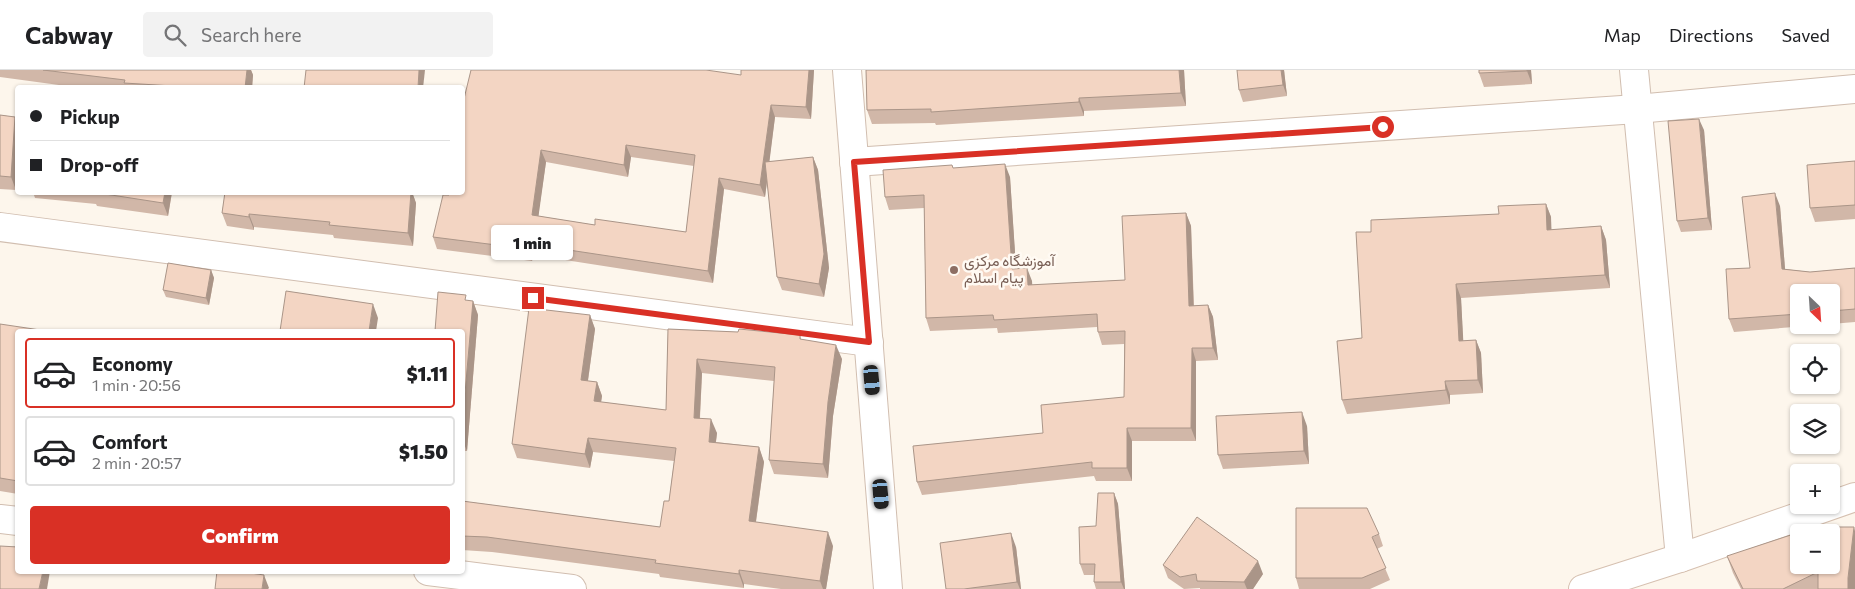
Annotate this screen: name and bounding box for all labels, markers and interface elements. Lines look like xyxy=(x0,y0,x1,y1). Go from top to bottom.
search box xyxy=(143,12,493,57)
text: Cabway xyxy=(25,20,113,49)
icon: search xyxy=(161,21,189,49)
text: Search here xyxy=(201,23,302,46)
text: Map xyxy=(1604,24,1641,46)
text: Directions xyxy=(1669,24,1753,46)
text: Saved xyxy=(1781,24,1830,46)
text: Pickup xyxy=(60,105,120,128)
route start xyxy=(1372,116,1394,138)
text: Drop-off xyxy=(60,153,139,176)
callout: 1 min xyxy=(492,226,574,260)
text: 1 min xyxy=(513,233,551,252)
place label: آموزشگاه مرکزی پیام اسلام xyxy=(964,251,1056,288)
marker: آموزشگاه مرکزی پیام اسلام xyxy=(948,264,960,276)
north arrow xyxy=(1790,284,1840,334)
map controls xyxy=(1790,284,1840,574)
route end xyxy=(522,287,544,309)
button: locate xyxy=(1790,344,1840,394)
icon: car xyxy=(32,351,77,396)
text: Economy xyxy=(92,352,173,375)
text: $1.11 xyxy=(406,362,448,385)
car xyxy=(863,364,880,396)
text: 1 min · 20:56 xyxy=(92,375,181,394)
button: layers xyxy=(1790,404,1840,454)
icon: car xyxy=(32,429,77,474)
text: Comfort xyxy=(92,430,168,453)
text: $1.50 xyxy=(399,440,448,463)
text: 2 min · 20:57 xyxy=(92,453,182,472)
button: + xyxy=(1790,464,1840,514)
car xyxy=(872,478,889,510)
button: Confirm xyxy=(30,506,450,564)
button: − xyxy=(1790,524,1840,574)

